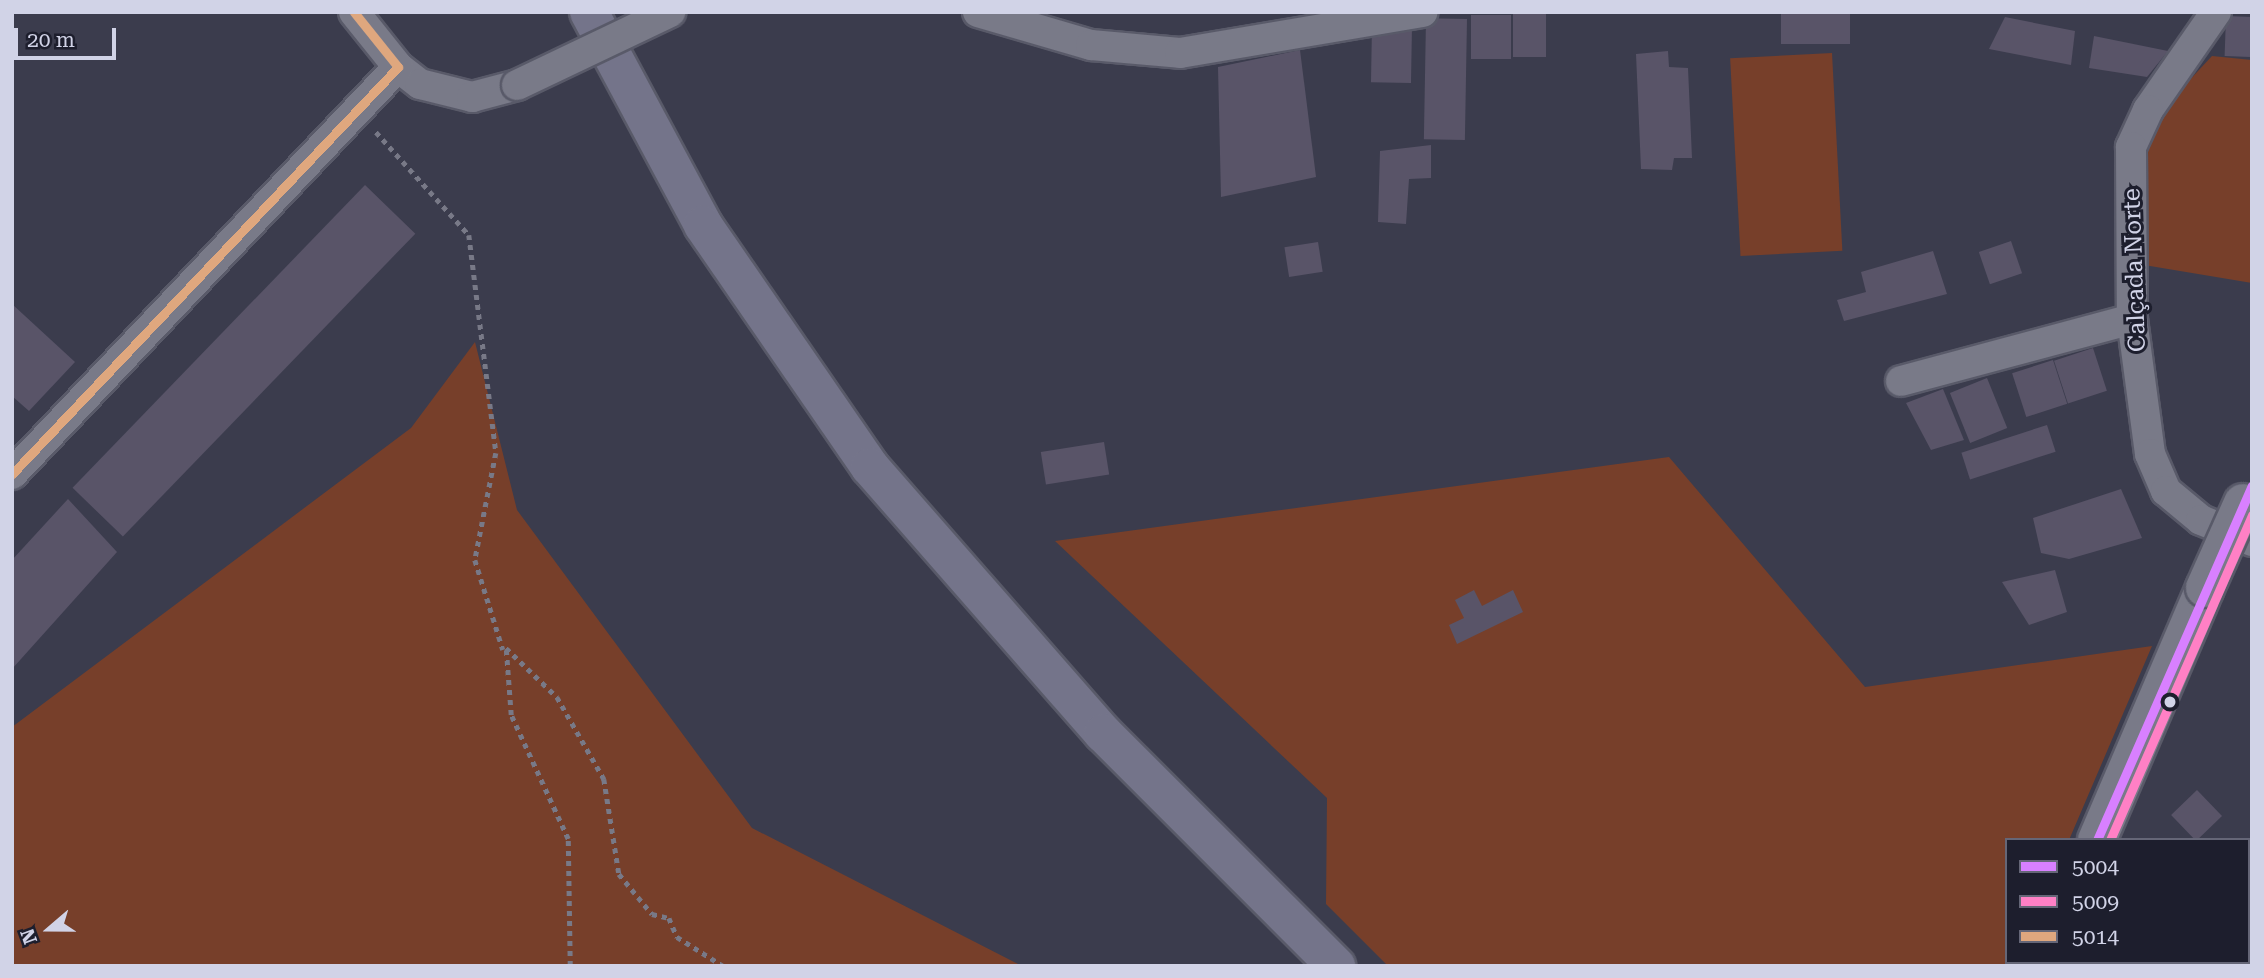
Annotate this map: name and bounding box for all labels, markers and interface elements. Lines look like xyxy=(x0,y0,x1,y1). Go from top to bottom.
scale bar xyxy=(18,14,119,58)
text: 20 m xyxy=(27,28,75,52)
street label: Calçada Norte xyxy=(2118,188,2152,352)
unlabelled marker xyxy=(2163,695,2177,709)
legend xyxy=(2005,838,2250,964)
text: 5004 xyxy=(2072,855,2119,879)
text: 5009 xyxy=(2072,890,2119,914)
north arrow xyxy=(14,894,84,964)
text: 5014 xyxy=(2072,925,2119,949)
text: N xyxy=(15,926,42,947)

